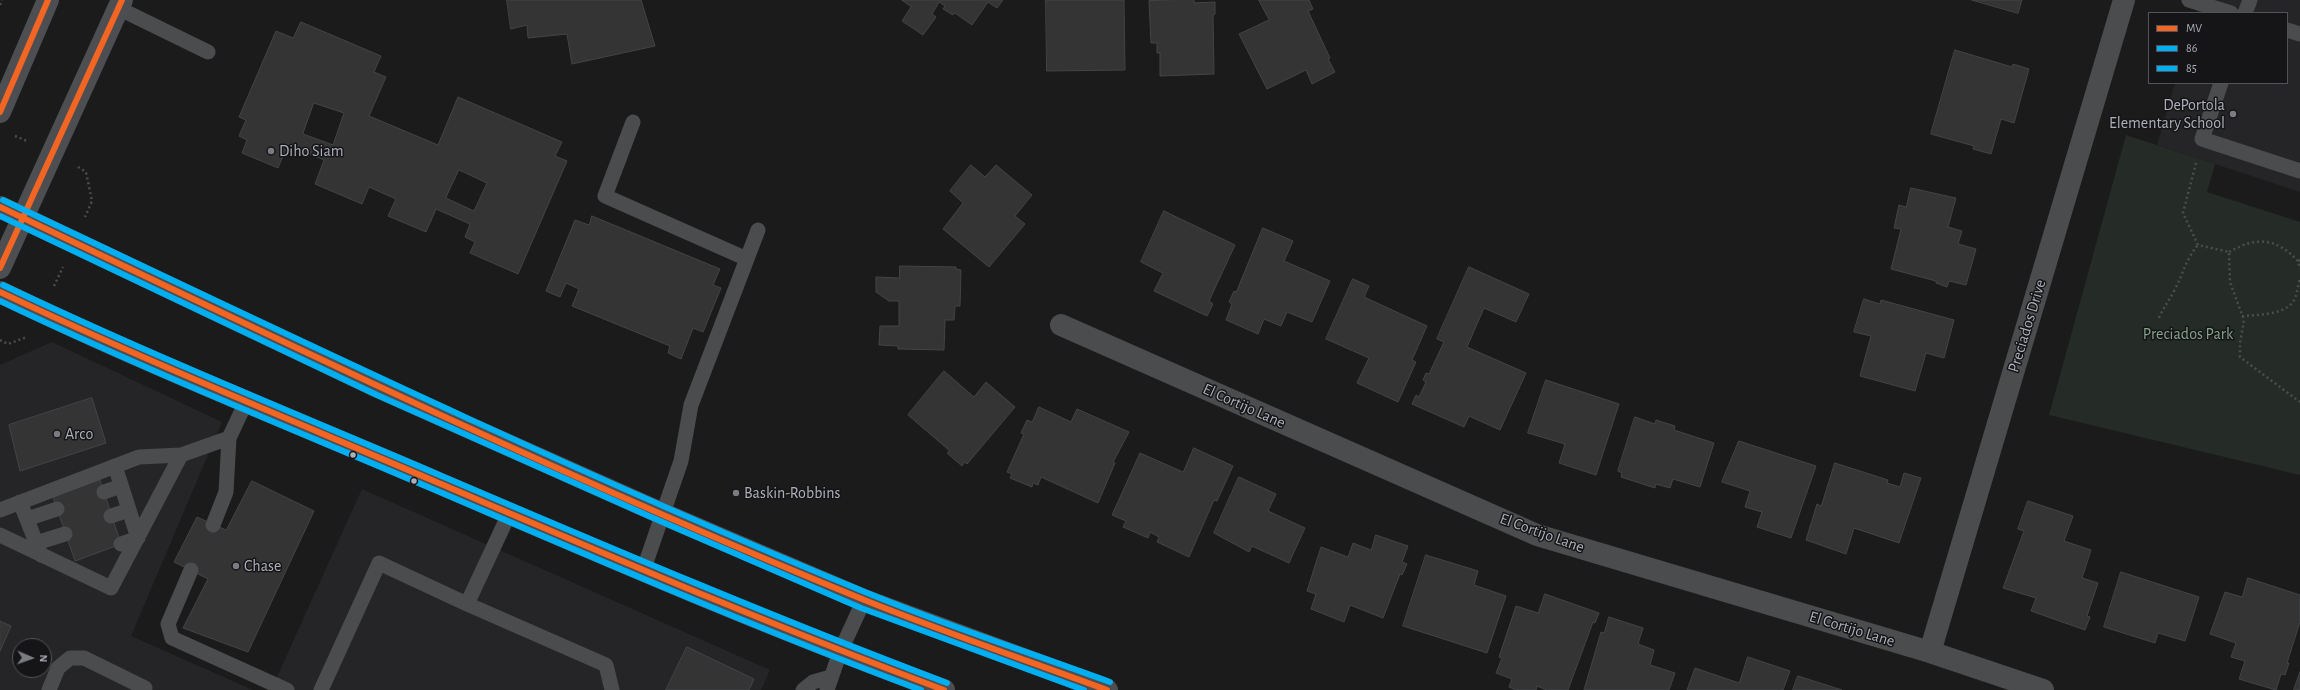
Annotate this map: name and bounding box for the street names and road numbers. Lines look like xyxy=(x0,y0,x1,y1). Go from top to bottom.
street label: Preciados Drive xyxy=(2004,277,2050,375)
street label: El Cortijo Lane xyxy=(1200,379,1288,433)
street label: El Cortijo Lane xyxy=(1497,509,1587,557)
street label: El Cortijo Lane xyxy=(1807,607,1897,651)

